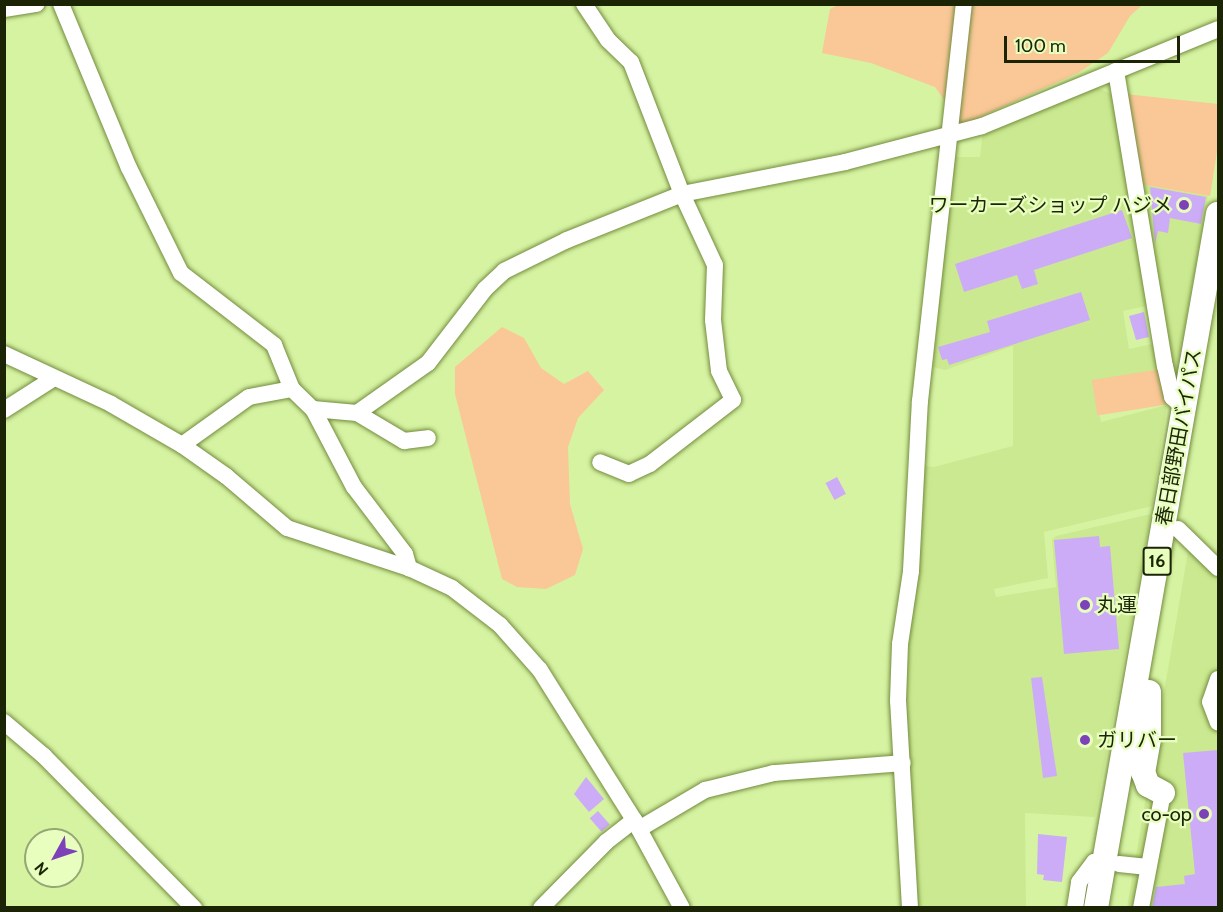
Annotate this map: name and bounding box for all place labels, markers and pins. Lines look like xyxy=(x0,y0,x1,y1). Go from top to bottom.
place label: ワーカーズショップ ハジメ xyxy=(928,193,1172,217)
marker: ワーカーズショップ ハジメ xyxy=(1177,198,1191,212)
place label: 丸運 xyxy=(1097,593,1137,617)
marker: 丸運 xyxy=(1078,598,1092,612)
place label: ガリバー xyxy=(1097,728,1177,752)
marker: ガリバー xyxy=(1078,733,1092,747)
place label: co-op xyxy=(1141,802,1192,826)
marker: co-op xyxy=(1197,807,1211,821)

